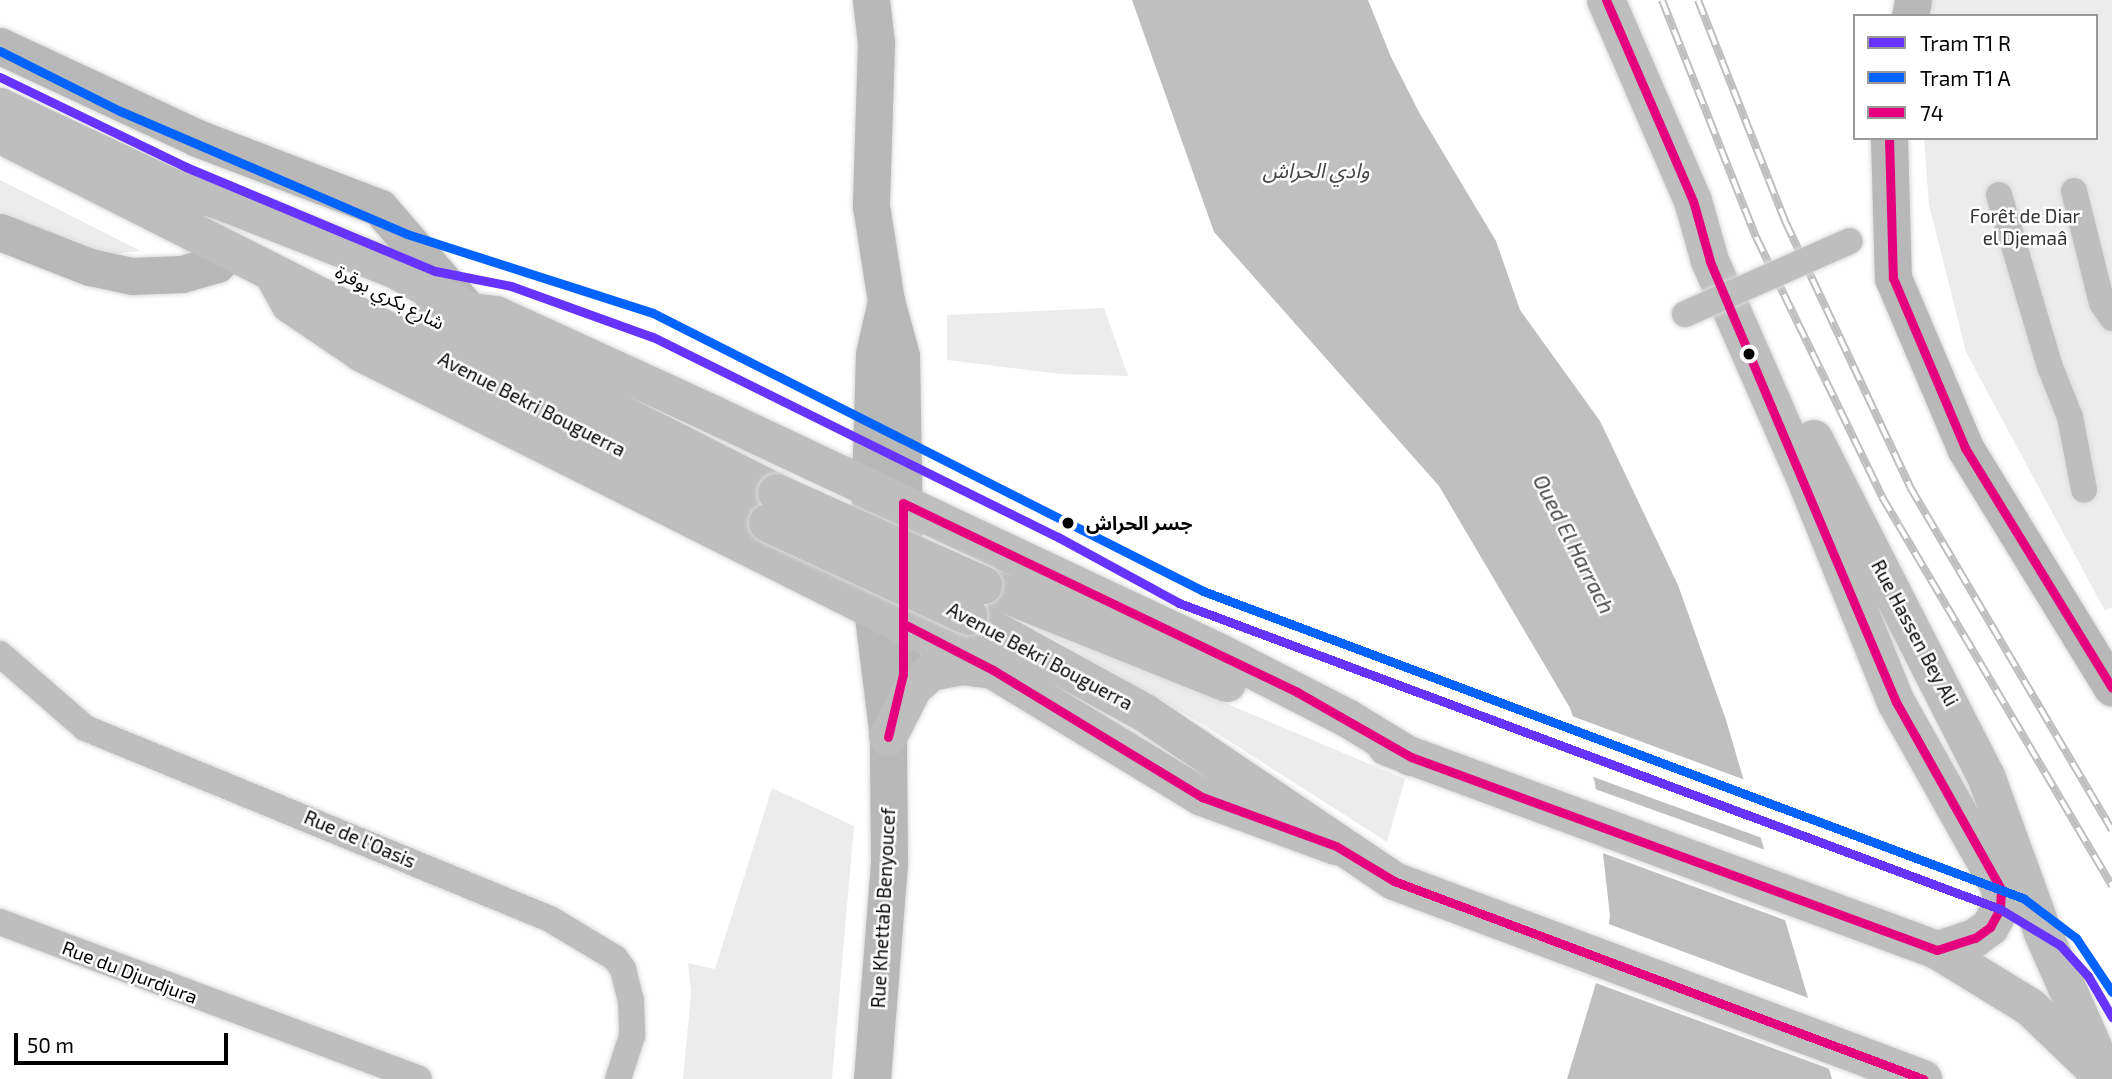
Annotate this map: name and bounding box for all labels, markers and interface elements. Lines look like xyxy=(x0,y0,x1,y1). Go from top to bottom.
legend xyxy=(1853,14,2098,140)
text: Tram T1 R xyxy=(1920,30,2011,55)
text: Tram T1 A xyxy=(1920,65,2011,90)
text: 74 xyxy=(1920,100,1944,125)
water label: وادي الحراش xyxy=(1262,157,1370,183)
park label: Forêt de Diar el Djemaâ xyxy=(1970,205,2080,249)
street label: شارع بكري بوقرة xyxy=(332,260,448,334)
street label: Avenue Bekri Bouguerra xyxy=(435,347,629,461)
unlabelled marker xyxy=(1742,347,1756,361)
water label: Oued El Harrach xyxy=(1528,470,1620,618)
marker: جسر الحراش xyxy=(1057,512,1079,534)
place label: جسر الحراش xyxy=(1086,512,1193,534)
street label: Rue Hassen Bey Ali xyxy=(1867,556,1963,710)
street label: Avenue Bekri Bouguerra xyxy=(943,597,1137,715)
street label: Rue de l'Oasis xyxy=(301,805,419,873)
street label: Rue Khettab Benyoucef xyxy=(866,807,900,1009)
street label: Rue du Djurdjura xyxy=(59,936,201,1008)
scale bar xyxy=(18,1020,231,1064)
text: 50 m xyxy=(27,1032,74,1057)

